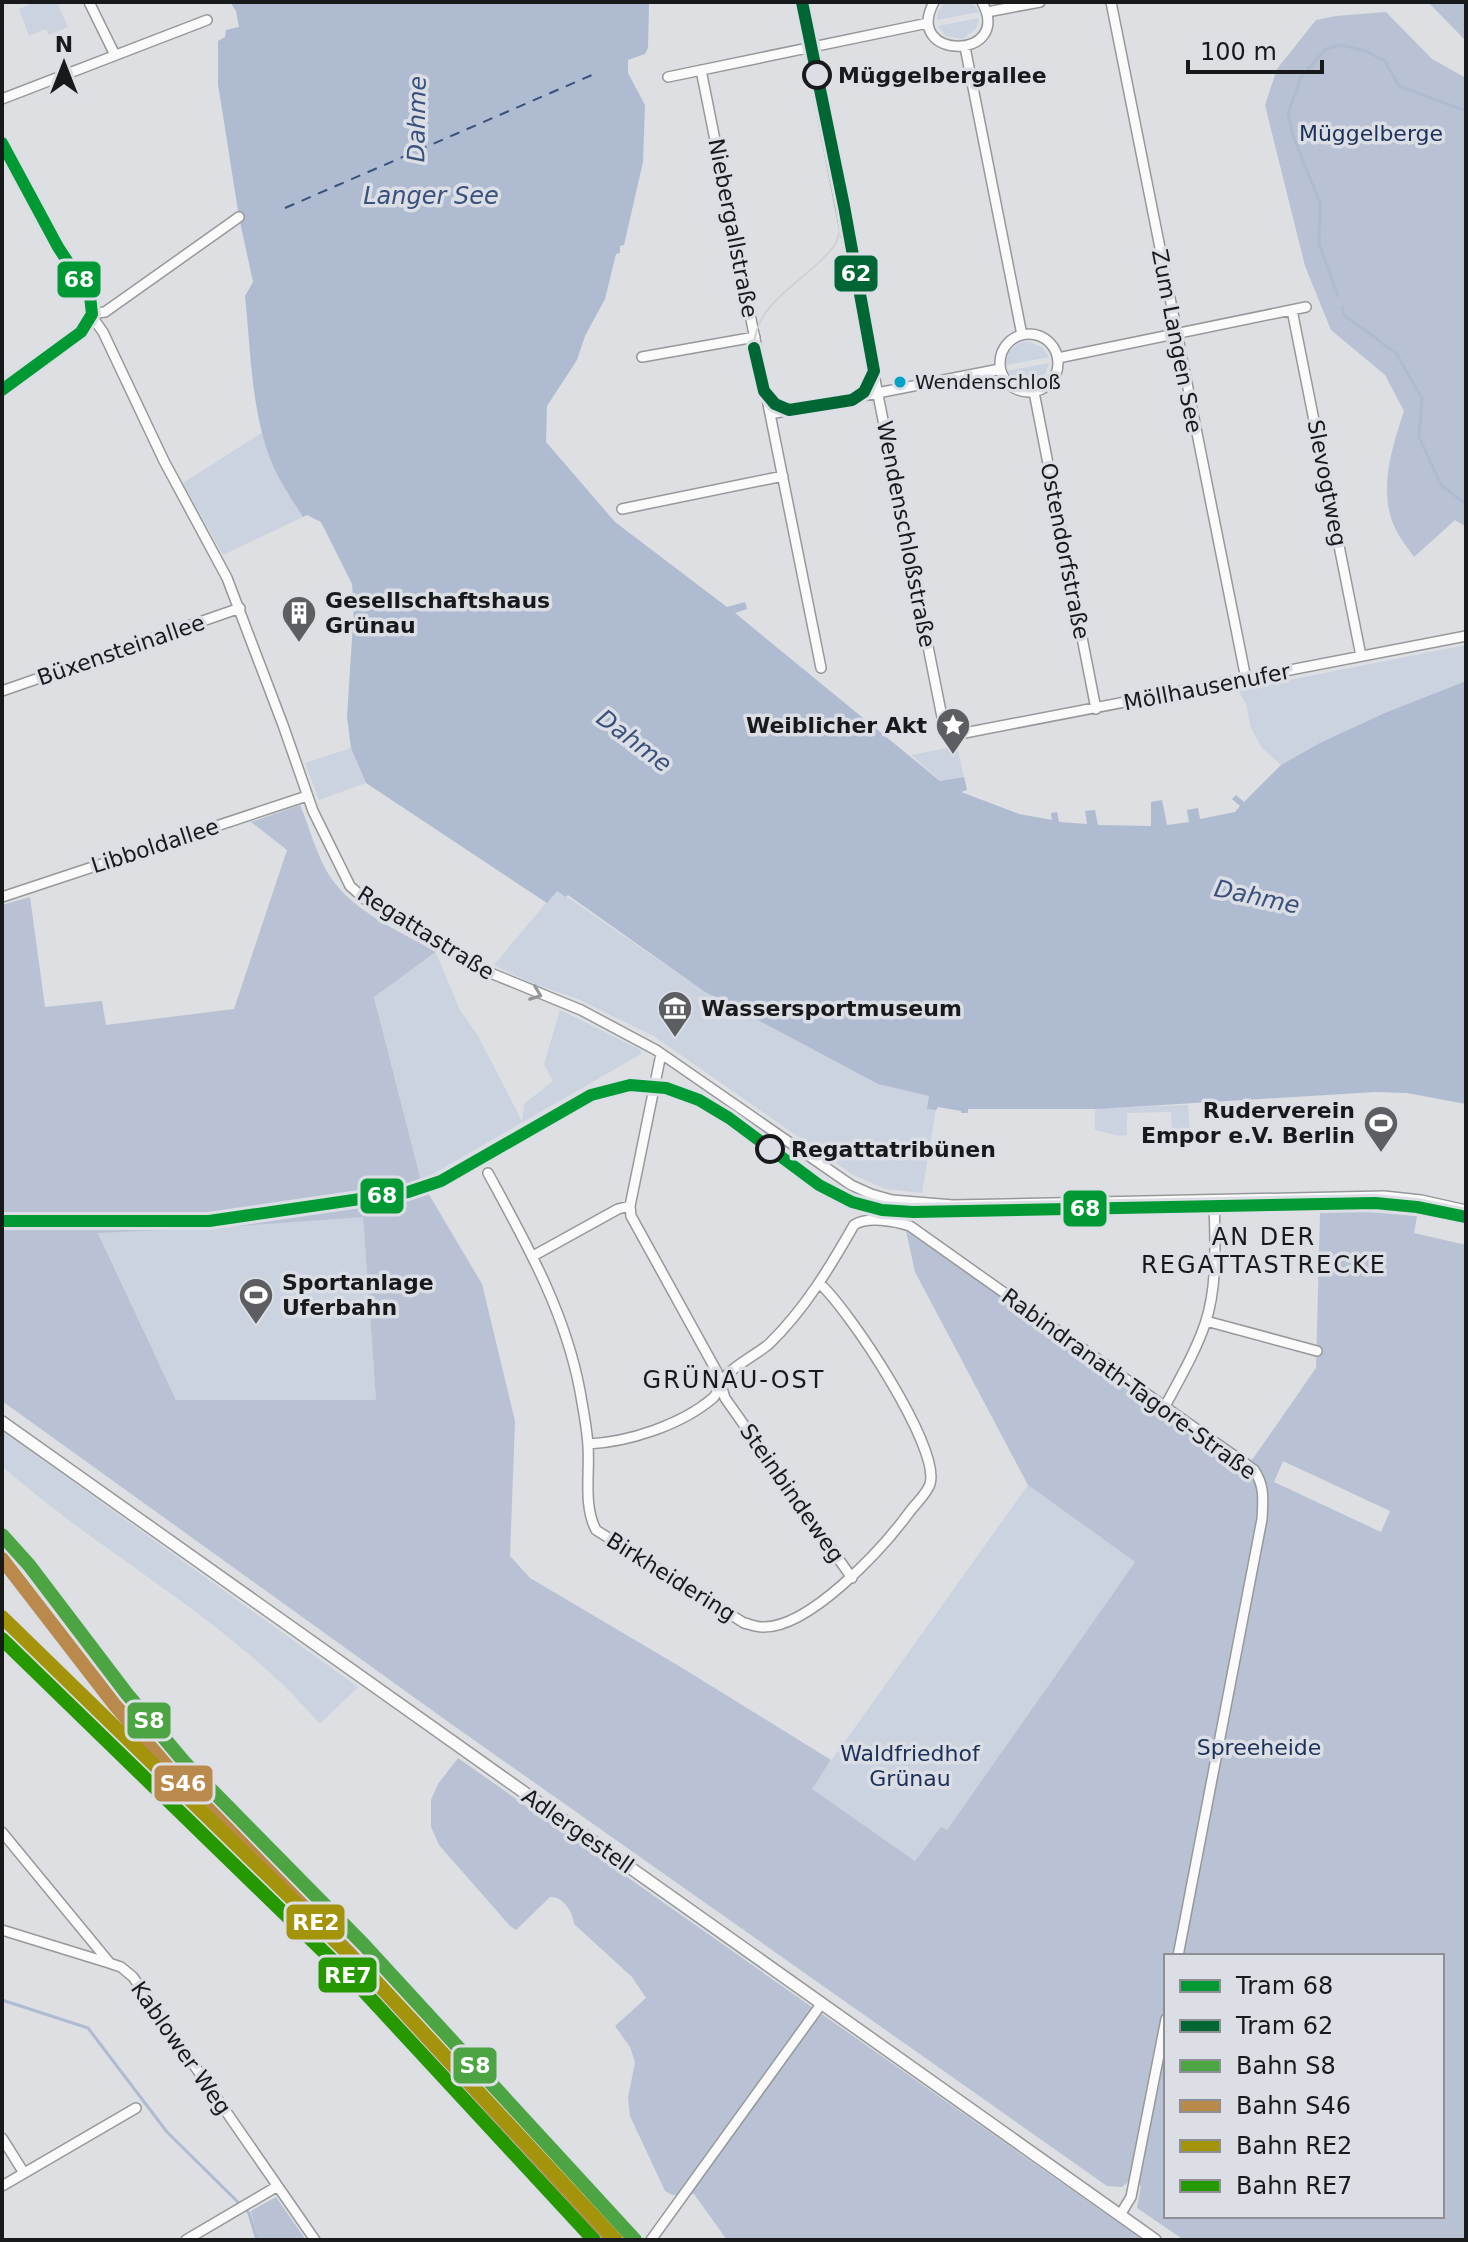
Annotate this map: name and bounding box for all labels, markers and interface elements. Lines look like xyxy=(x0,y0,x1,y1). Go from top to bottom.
north arrow xyxy=(24,24,104,104)
scale bar xyxy=(1188,24,1322,74)
text: N xyxy=(55,32,73,57)
text: 100 m xyxy=(1200,38,1277,66)
marker: Müggelbergallee xyxy=(803,61,831,89)
place label: Müggelbergallee xyxy=(838,63,1047,88)
water label: Dahme xyxy=(402,75,432,163)
park label: Müggelberge xyxy=(1299,121,1443,146)
street label: Niebergallstraße xyxy=(703,136,763,320)
water label: Langer See xyxy=(363,182,499,210)
street label: Zum Langen See xyxy=(1147,247,1207,435)
line badge: 62 xyxy=(833,254,879,293)
line badge: 68 xyxy=(56,260,102,299)
text: 62 xyxy=(841,261,871,286)
text: 68 xyxy=(64,267,94,292)
place label: Wendenschloß xyxy=(915,370,1061,394)
marker: Wendenschloß xyxy=(892,374,908,390)
street label: Slevogtweg xyxy=(1302,418,1352,548)
street label: Wendenschloßstraße xyxy=(872,419,940,649)
street label: Ostendorfstraße xyxy=(1036,461,1094,641)
place label: Gesellschaftshaus Grünau xyxy=(325,588,550,638)
building icon: Gesellschaftshaus Grünau xyxy=(280,594,318,644)
street label: Büxensteinallee xyxy=(34,610,208,690)
street label: Möllhausenufer xyxy=(1122,658,1293,715)
water label: Dahme xyxy=(591,704,677,778)
place icon: Weiblicher Akt xyxy=(934,706,972,756)
place label: Weiblicher Akt xyxy=(746,713,927,738)
street label: Libboldallee xyxy=(88,814,222,878)
water label: Dahme xyxy=(1212,874,1302,920)
street label: Regattastraße xyxy=(353,881,499,985)
one-way arrow xyxy=(528,984,542,1001)
museum icon: Wassersportmuseum xyxy=(656,989,694,1039)
place label: Wassersportmuseum xyxy=(701,996,962,1021)
place label: Ruderverein Empor e.V. Berlin xyxy=(1141,1098,1355,1148)
sports icon: Ruderverein Empor e.V. Berlin xyxy=(1362,1104,1400,1154)
marker: Regattatribünen xyxy=(756,1135,784,1163)
place label: Regattatribünen xyxy=(791,1137,996,1162)
line badge: 68 xyxy=(359,1177,405,1215)
text: 68 xyxy=(367,1183,397,1208)
line badge: 68 xyxy=(1062,1189,1108,1228)
text: 68 xyxy=(1070,1196,1100,1221)
district label: AN DER REGATTASTRECKE xyxy=(1141,1223,1387,1279)
place label: Sportanlage Uferbahn xyxy=(282,1270,434,1320)
sports icon: Sportanlage Uferbahn xyxy=(237,1276,275,1326)
street label: Rabindranath-Tagore-Straße xyxy=(997,1283,1261,1485)
district label: GRÜNAU-OST xyxy=(643,1365,825,1394)
street label: Steinbindeweg xyxy=(735,1419,849,1567)
street label: Birkheidering xyxy=(602,1527,740,1627)
line badge: S8 xyxy=(126,1701,172,1740)
text: S8 xyxy=(133,1708,165,1733)
park label: Spreeheide xyxy=(1197,1735,1321,1760)
park label: Waldfriedhof Grünau xyxy=(840,1741,981,1791)
line badge: S46 xyxy=(153,1764,214,1803)
text: S46 xyxy=(160,1771,206,1796)
street label: Adlergestell xyxy=(517,1783,639,1879)
line badge: RE2 xyxy=(285,1903,346,1941)
text: RE2 xyxy=(292,1910,340,1935)
legend xyxy=(1164,1954,1444,2218)
line badge: RE7 xyxy=(317,1956,378,1994)
text: RE7 xyxy=(324,1963,372,1988)
text: Tram 68 xyxy=(1235,1972,1333,2000)
street label: Kablower Weg xyxy=(126,1977,236,2119)
text: Tram 62 xyxy=(1235,2012,1333,2040)
line badge: S8 xyxy=(452,2046,498,2085)
text: Bahn S8 xyxy=(1236,2052,1336,2080)
text: S8 xyxy=(459,2053,491,2078)
text: Bahn S46 xyxy=(1236,2092,1351,2120)
text: Bahn RE2 xyxy=(1236,2132,1352,2160)
text: Bahn RE7 xyxy=(1236,2172,1352,2200)

